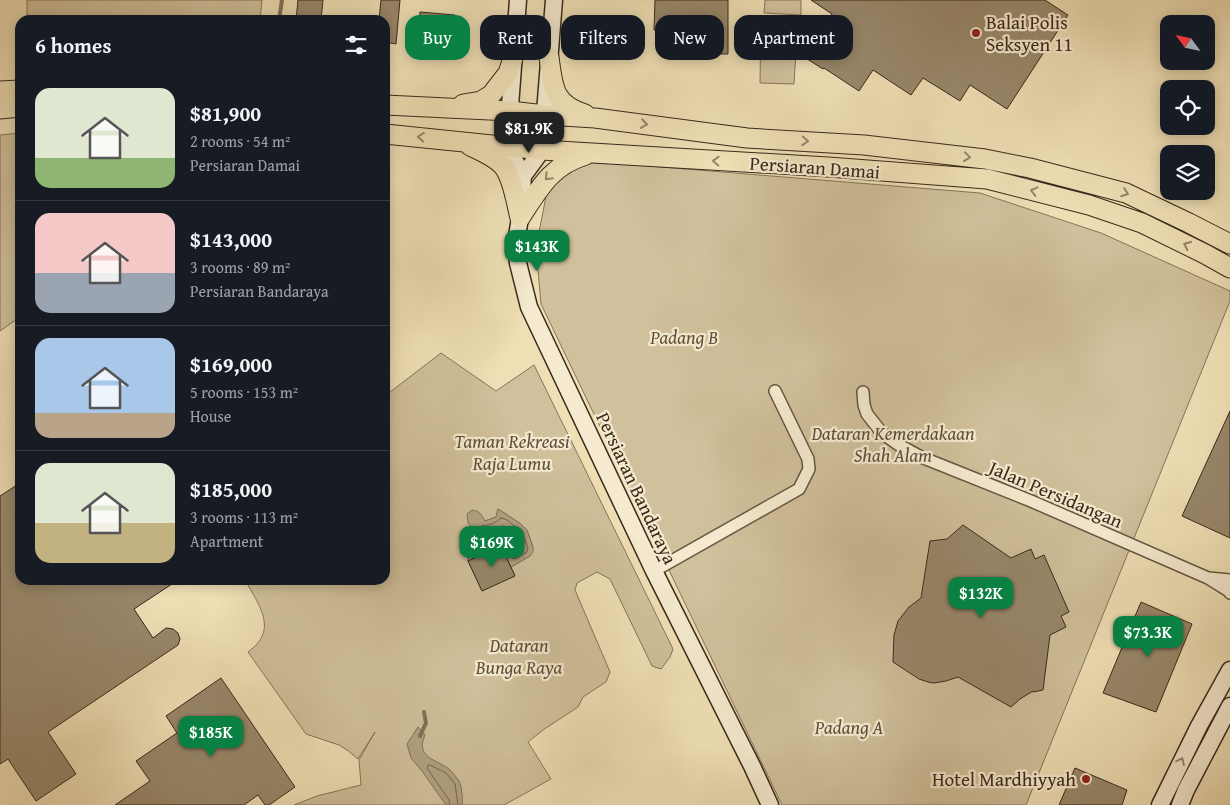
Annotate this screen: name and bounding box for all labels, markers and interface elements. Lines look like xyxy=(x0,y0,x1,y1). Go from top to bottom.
place label: Balai Polis Seksyen 11 xyxy=(986,8,1073,58)
chip: Buy xyxy=(405,15,470,60)
chip: Rent xyxy=(480,15,551,60)
chip: Filters xyxy=(561,15,645,60)
chip: New xyxy=(655,15,724,60)
chip: Apartment xyxy=(734,15,853,60)
north arrow xyxy=(1160,15,1215,70)
map controls xyxy=(1160,15,1215,200)
marker: Balai Polis Seksyen 11 xyxy=(970,27,982,39)
text: 6 homes xyxy=(35,30,111,61)
icon: filters xyxy=(342,31,370,59)
button: locate xyxy=(1160,80,1215,135)
text: $81,900 xyxy=(190,98,261,129)
icon: home xyxy=(75,108,135,168)
pin: $81.9K xyxy=(488,112,570,154)
text: $81.9K xyxy=(505,116,553,140)
one-way arrow xyxy=(640,118,648,129)
text: 2 rooms · 54 m² xyxy=(190,129,290,153)
one-way arrow xyxy=(416,132,424,143)
one-way arrow xyxy=(801,136,809,147)
button: layers xyxy=(1160,145,1215,200)
street label: Persiaran Damai xyxy=(749,148,881,186)
one-way arrow xyxy=(963,151,971,162)
text: Persiaran Damai xyxy=(190,153,300,177)
one-way arrow xyxy=(712,155,720,166)
one-way arrow xyxy=(545,172,554,181)
one-way arrow xyxy=(1030,186,1039,197)
one-way arrow xyxy=(1120,187,1129,197)
text: $143,000 xyxy=(190,224,272,255)
pin: $143K xyxy=(502,230,572,272)
icon: home xyxy=(75,233,135,293)
text: $143K xyxy=(515,234,559,258)
one-way arrow xyxy=(1183,241,1192,251)
text: 3 rooms · 89 m² xyxy=(190,255,290,279)
text: Persiaran Bandaraya xyxy=(190,279,329,303)
park label: Padang B xyxy=(649,323,718,351)
text: $169,000 xyxy=(190,349,272,380)
icon: home xyxy=(75,358,135,418)
text: 5 rooms · 153 m² xyxy=(190,380,298,404)
text: House xyxy=(190,404,231,428)
street label: Persiaran Bandaraya xyxy=(590,407,684,569)
park label: Dataran Kemerdakaan Shah Alam xyxy=(810,419,975,469)
park label: Taman Rekreasi Raja Lumu xyxy=(454,427,570,477)
street label: Jalan Persidangan xyxy=(983,452,1128,535)
text: $185,000 xyxy=(190,474,272,505)
icon: home xyxy=(75,483,135,543)
text: 3 rooms · 113 m² xyxy=(190,505,298,529)
pin: $169K xyxy=(457,526,527,568)
text: Apartment xyxy=(190,529,263,553)
text: $169K xyxy=(470,530,514,554)
pin: $132K xyxy=(946,576,1016,619)
text: $132K xyxy=(959,581,1003,605)
pin: $73.3K xyxy=(1107,616,1189,658)
text: $73.3K xyxy=(1124,620,1172,644)
park label: Dataran Bunga Raya xyxy=(475,631,562,681)
park label: Padang A xyxy=(814,713,884,741)
pin: $185K xyxy=(176,716,246,758)
text: $185K xyxy=(189,720,233,744)
one-way arrow xyxy=(1175,757,1185,766)
place label: Hotel Mardhiyyah xyxy=(932,765,1076,793)
marker: Hotel Mardhiyyah xyxy=(1080,773,1092,785)

